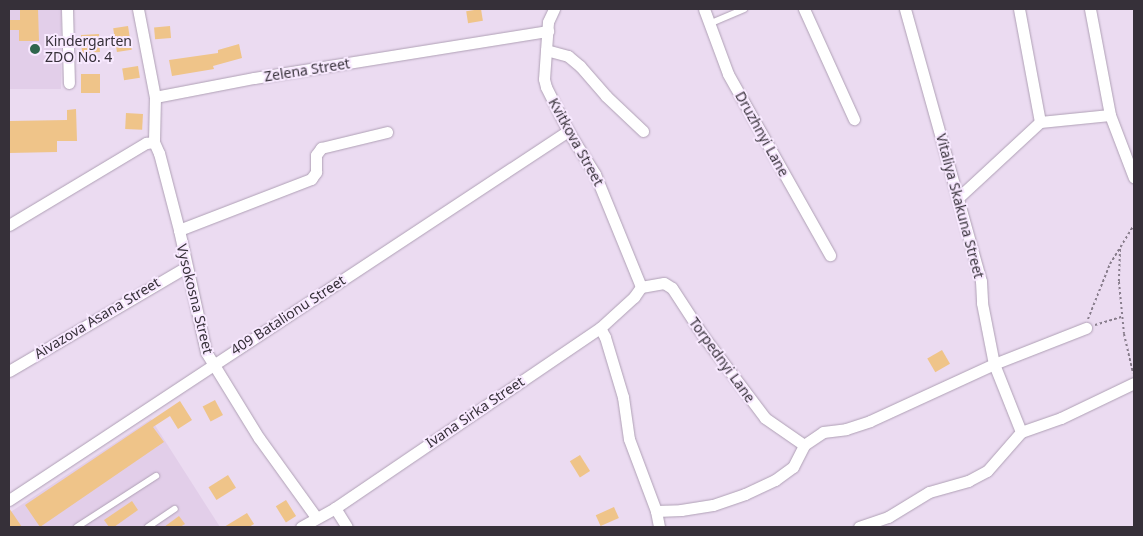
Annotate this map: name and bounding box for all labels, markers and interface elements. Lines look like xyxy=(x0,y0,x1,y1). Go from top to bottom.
place label: Kindergarten ZDO No. 4 xyxy=(45,33,132,65)
marker: Kindergarten ZDO No. 4 xyxy=(29,43,41,55)
street label: Zelena Street xyxy=(263,55,351,85)
street label: Druzhnyi Lane xyxy=(732,89,792,179)
street label: Kvitkova Street xyxy=(545,95,607,189)
street label: Vitaliya Skakuna Street xyxy=(933,132,987,280)
street label: Vysokosna Street xyxy=(173,242,217,356)
street label: 409 Batalionu Street xyxy=(228,272,348,358)
street label: Aivazova Asana Street xyxy=(31,274,163,362)
street label: Torpednyi Lane xyxy=(686,314,758,406)
street label: Ivana Sirka Street xyxy=(423,373,527,451)

